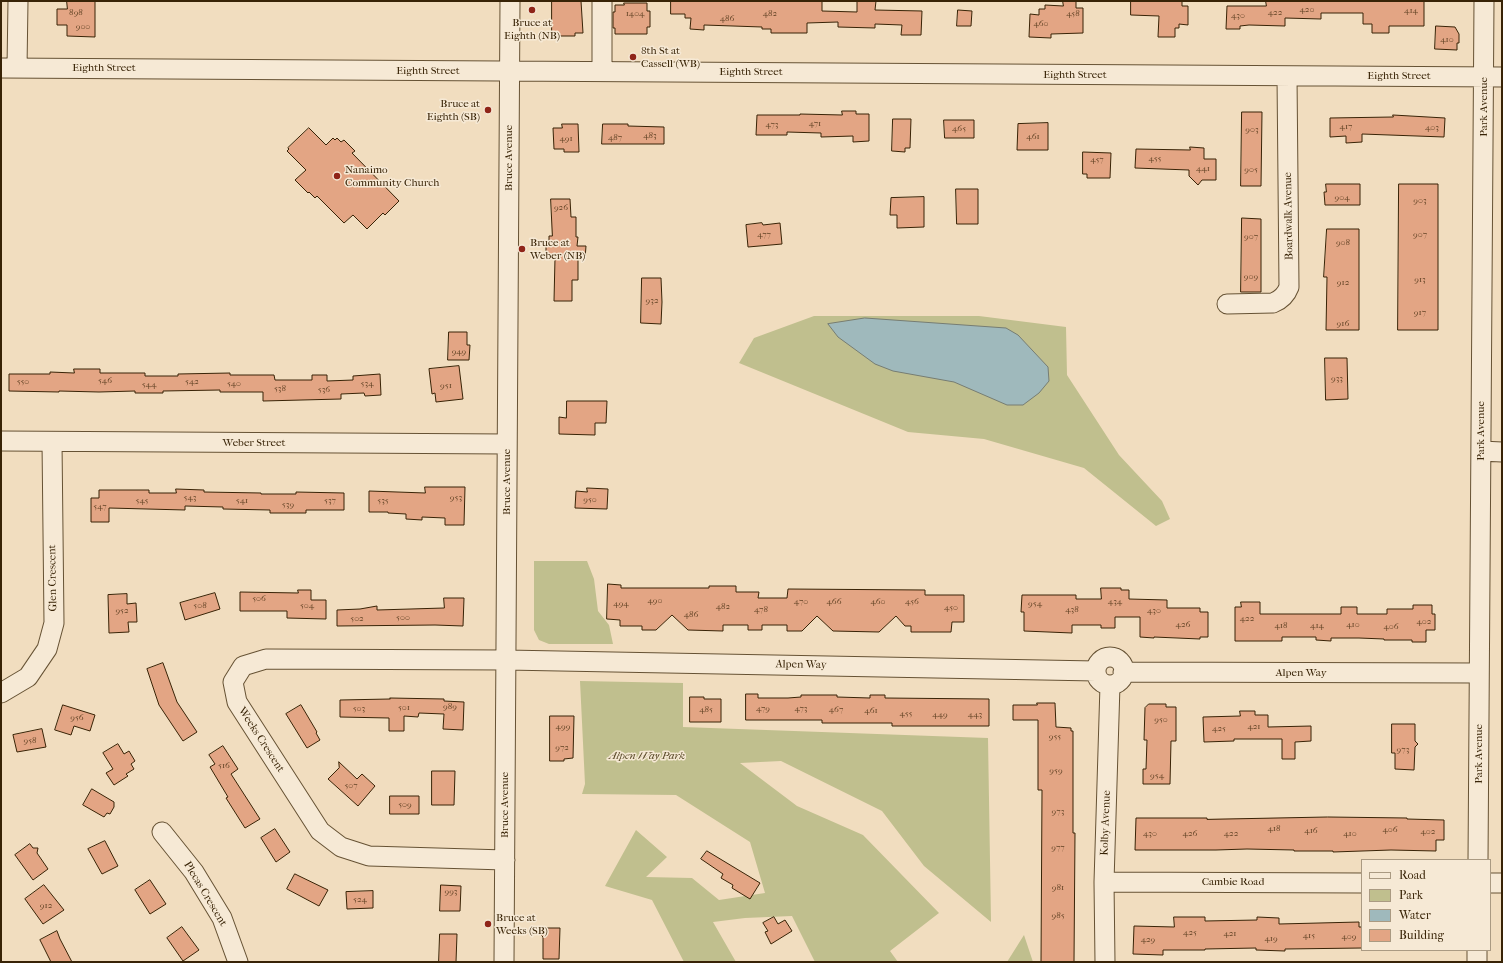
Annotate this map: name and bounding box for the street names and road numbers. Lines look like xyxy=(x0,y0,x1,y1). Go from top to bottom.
street label: Eighth Street xyxy=(72,61,136,75)
street label: Eighth Street xyxy=(396,64,460,78)
street label: Eighth Street xyxy=(719,65,783,79)
street label: Eighth Street xyxy=(1043,68,1107,82)
street label: Eighth Street xyxy=(1367,69,1431,83)
street label: Park Avenue xyxy=(1477,77,1491,137)
street label: Bruce Avenue xyxy=(502,125,516,191)
street label: Boardwalk Avenue xyxy=(1282,172,1296,260)
street label: Park Avenue xyxy=(1474,401,1488,461)
street label: Weber Street xyxy=(223,436,285,450)
street label: Bruce Avenue xyxy=(500,449,514,515)
street label: Glen Crescent xyxy=(46,544,60,612)
street label: Alpen Way xyxy=(775,658,827,672)
street label: Alpen Way xyxy=(1275,666,1327,680)
street label: Weeks Crescent xyxy=(235,705,287,775)
street label: Park Avenue xyxy=(1472,724,1486,784)
street label: Bruce Avenue xyxy=(498,772,512,838)
street label: Kolby Avenue xyxy=(1098,790,1114,856)
street label: Plecas Crescent xyxy=(180,859,230,929)
street label: Cambie Road xyxy=(1202,875,1264,889)

